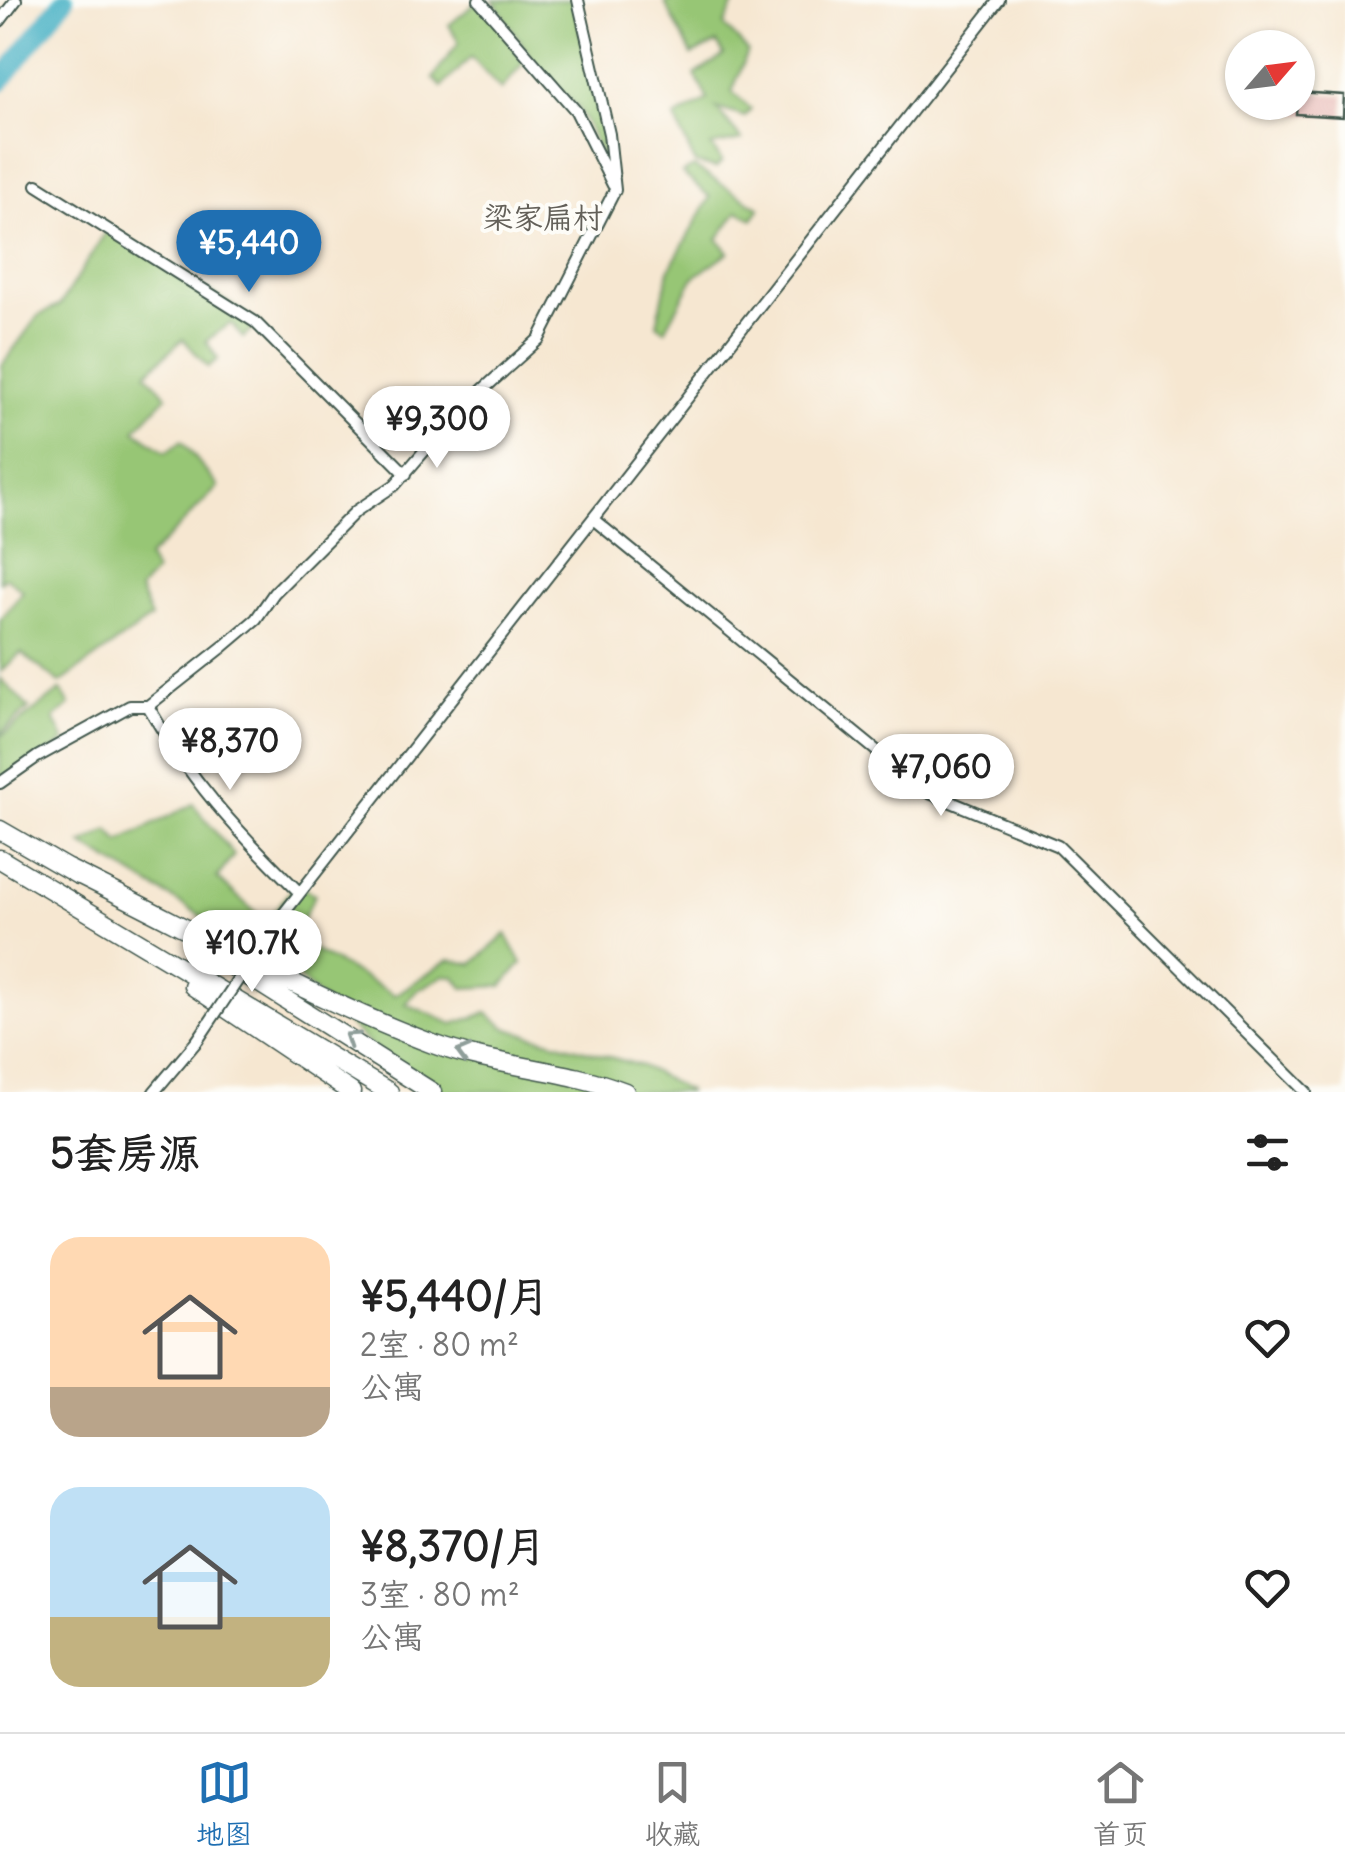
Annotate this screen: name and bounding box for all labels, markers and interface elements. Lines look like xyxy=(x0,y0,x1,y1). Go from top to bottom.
north arrow xyxy=(1225,30,1315,120)
map controls xyxy=(1225,30,1315,120)
district label: 梁家扁村 xyxy=(483,198,603,236)
pin: ¥5,440 xyxy=(168,210,330,295)
text: ¥5,440 xyxy=(198,222,300,263)
pin: ¥9,300 xyxy=(356,386,518,471)
text: ¥9,300 xyxy=(385,398,489,439)
pin: ¥8,370 xyxy=(149,708,311,793)
text: ¥8,370 xyxy=(181,720,279,761)
pin: ¥7,060 xyxy=(860,734,1022,819)
text: ¥7,060 xyxy=(890,746,992,787)
pin: ¥10.7K xyxy=(171,910,333,995)
text: ¥10.7K xyxy=(205,922,299,963)
one-way arrow xyxy=(344,1031,362,1050)
one-way arrow xyxy=(455,1043,472,1064)
icon: filters xyxy=(1240,1125,1295,1180)
text: 5套房源 xyxy=(50,1127,200,1179)
text: ¥5,440/月 xyxy=(360,1270,550,1322)
icon: home xyxy=(130,1277,250,1397)
icon: heart xyxy=(1240,1310,1295,1365)
text: 2室 · 80 m² xyxy=(360,1324,519,1365)
text: 公寓 xyxy=(360,1366,424,1407)
text: ¥8,370/月 xyxy=(360,1520,546,1572)
icon: home xyxy=(130,1527,250,1647)
icon: heart xyxy=(1240,1560,1295,1615)
text: 3室 · 80 m² xyxy=(360,1574,520,1615)
text: 公寓 xyxy=(360,1616,424,1657)
tab: 地图 xyxy=(196,1755,252,1852)
tab: 收藏 xyxy=(644,1755,701,1852)
tab: 首页 xyxy=(1093,1755,1149,1852)

